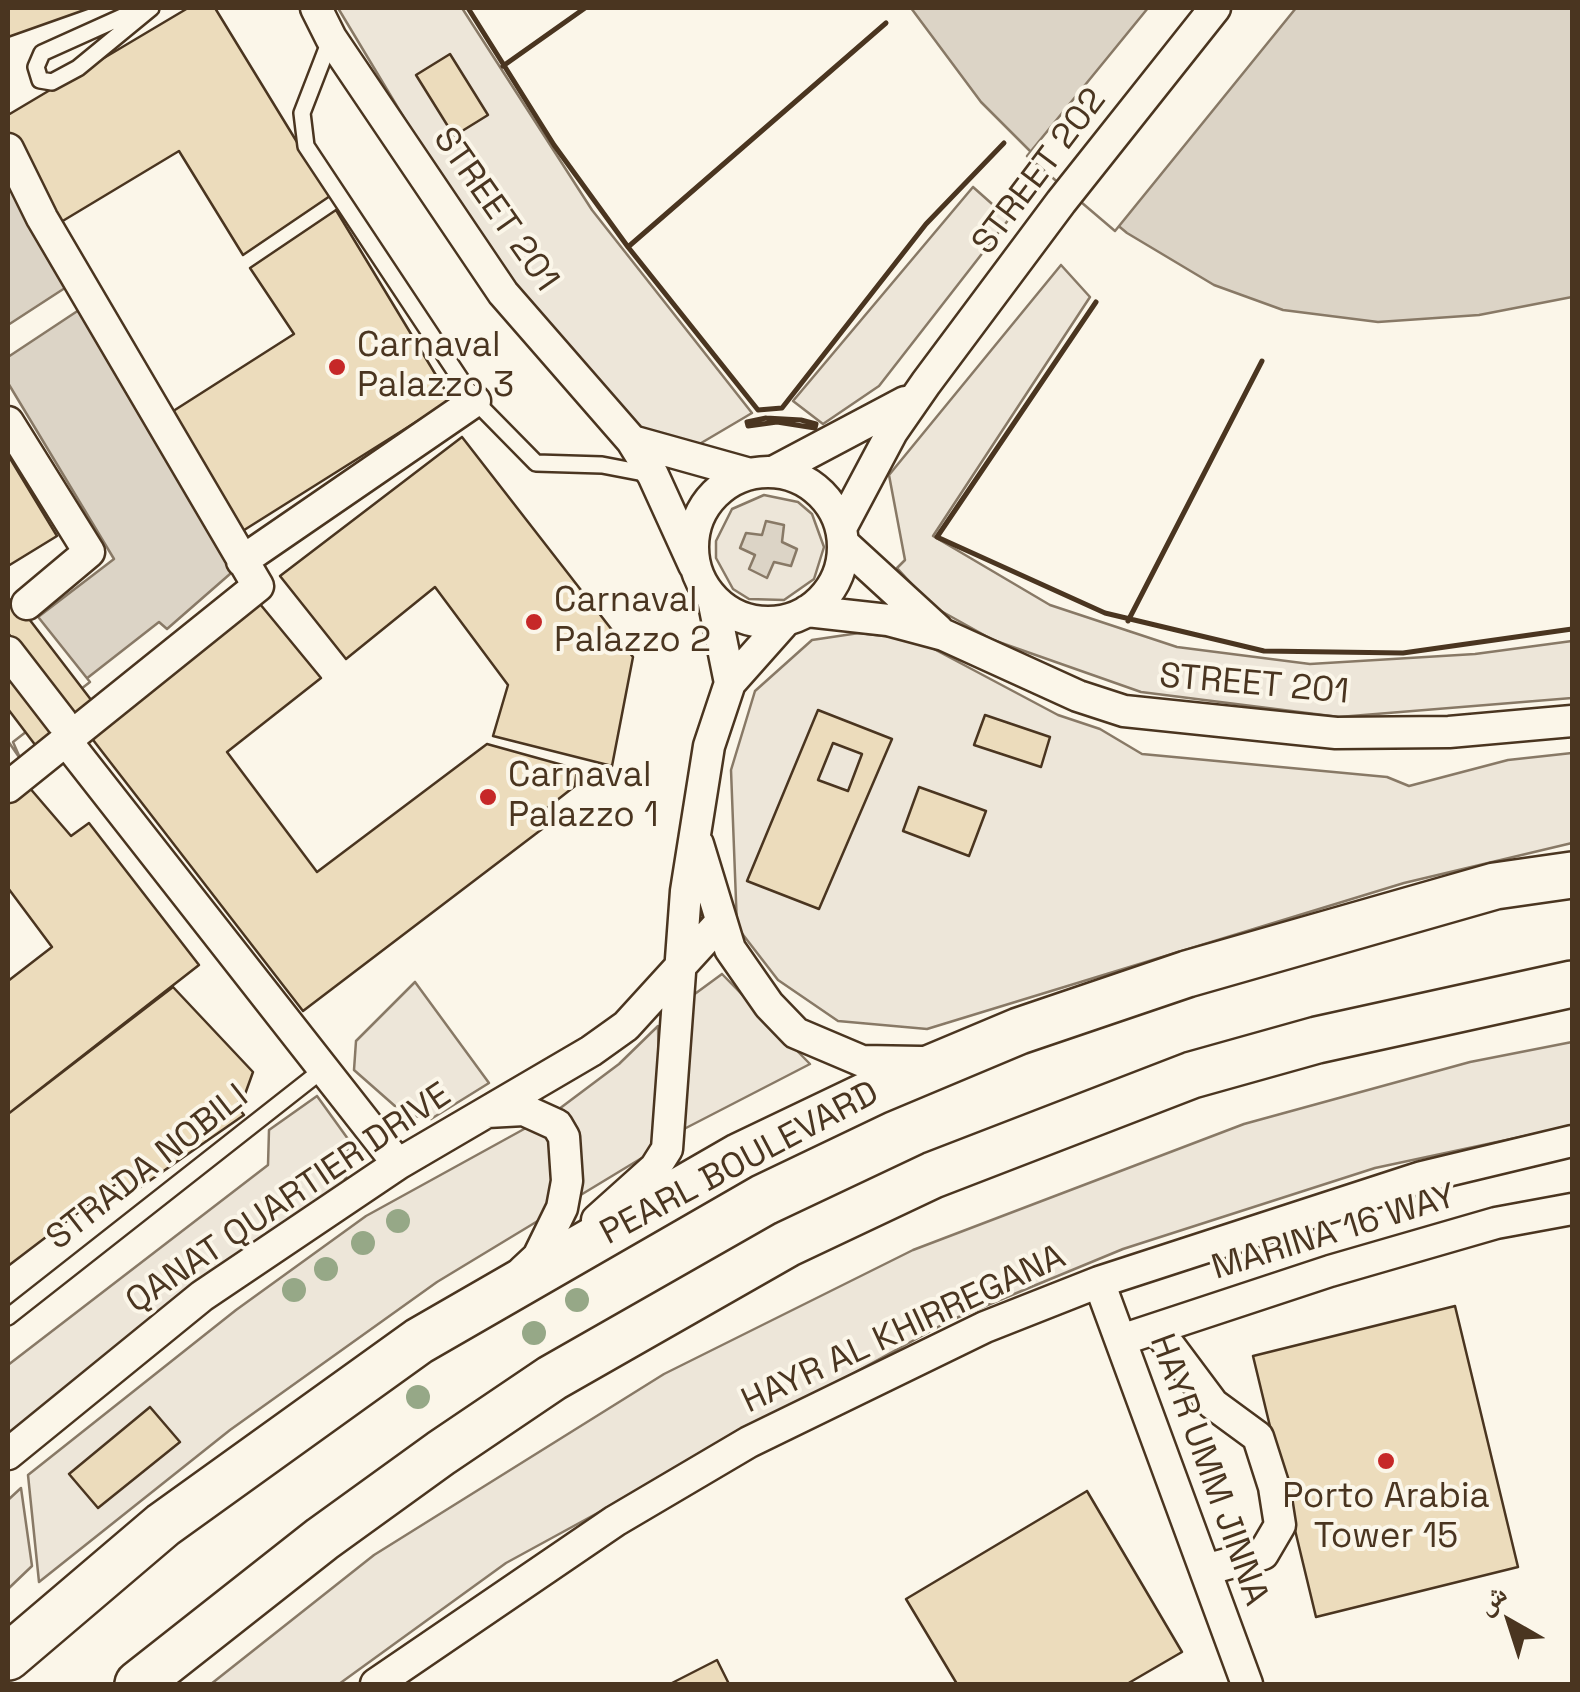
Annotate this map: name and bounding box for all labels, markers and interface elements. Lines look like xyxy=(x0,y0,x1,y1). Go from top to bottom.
street label: STREET 202 xyxy=(964,81,1116,263)
street label: STREET 201 xyxy=(423,120,567,300)
place label: Carnaval Palazzo 3 xyxy=(357,326,514,408)
marker: Carnaval Palazzo 3 xyxy=(326,356,348,378)
place label: Carnaval Palazzo 2 xyxy=(554,581,711,663)
marker: Carnaval Palazzo 2 xyxy=(523,611,545,633)
street label: STREET 201 xyxy=(1157,656,1351,714)
place label: Carnaval Palazzo 1 xyxy=(508,756,659,838)
marker: Carnaval Palazzo 1 xyxy=(477,786,499,808)
street label: PEARL BOULEVARD xyxy=(594,1073,886,1255)
street label: QANAT QUARTIER DRIVE xyxy=(119,1075,459,1323)
street label: STRADA NOBILI xyxy=(39,1076,257,1260)
street label: MARINA 16 WAY xyxy=(1207,1176,1461,1290)
street label: HAYR AL KHIRREGANA xyxy=(736,1237,1072,1423)
street label: HAYR UMM JINNA xyxy=(1139,1329,1277,1611)
marker: Porto Arabia Tower 15 xyxy=(1375,1450,1397,1472)
place label: Porto Arabia Tower 15 xyxy=(1282,1477,1490,1559)
north arrow xyxy=(1460,1572,1560,1672)
text: ش xyxy=(1468,1575,1514,1622)

